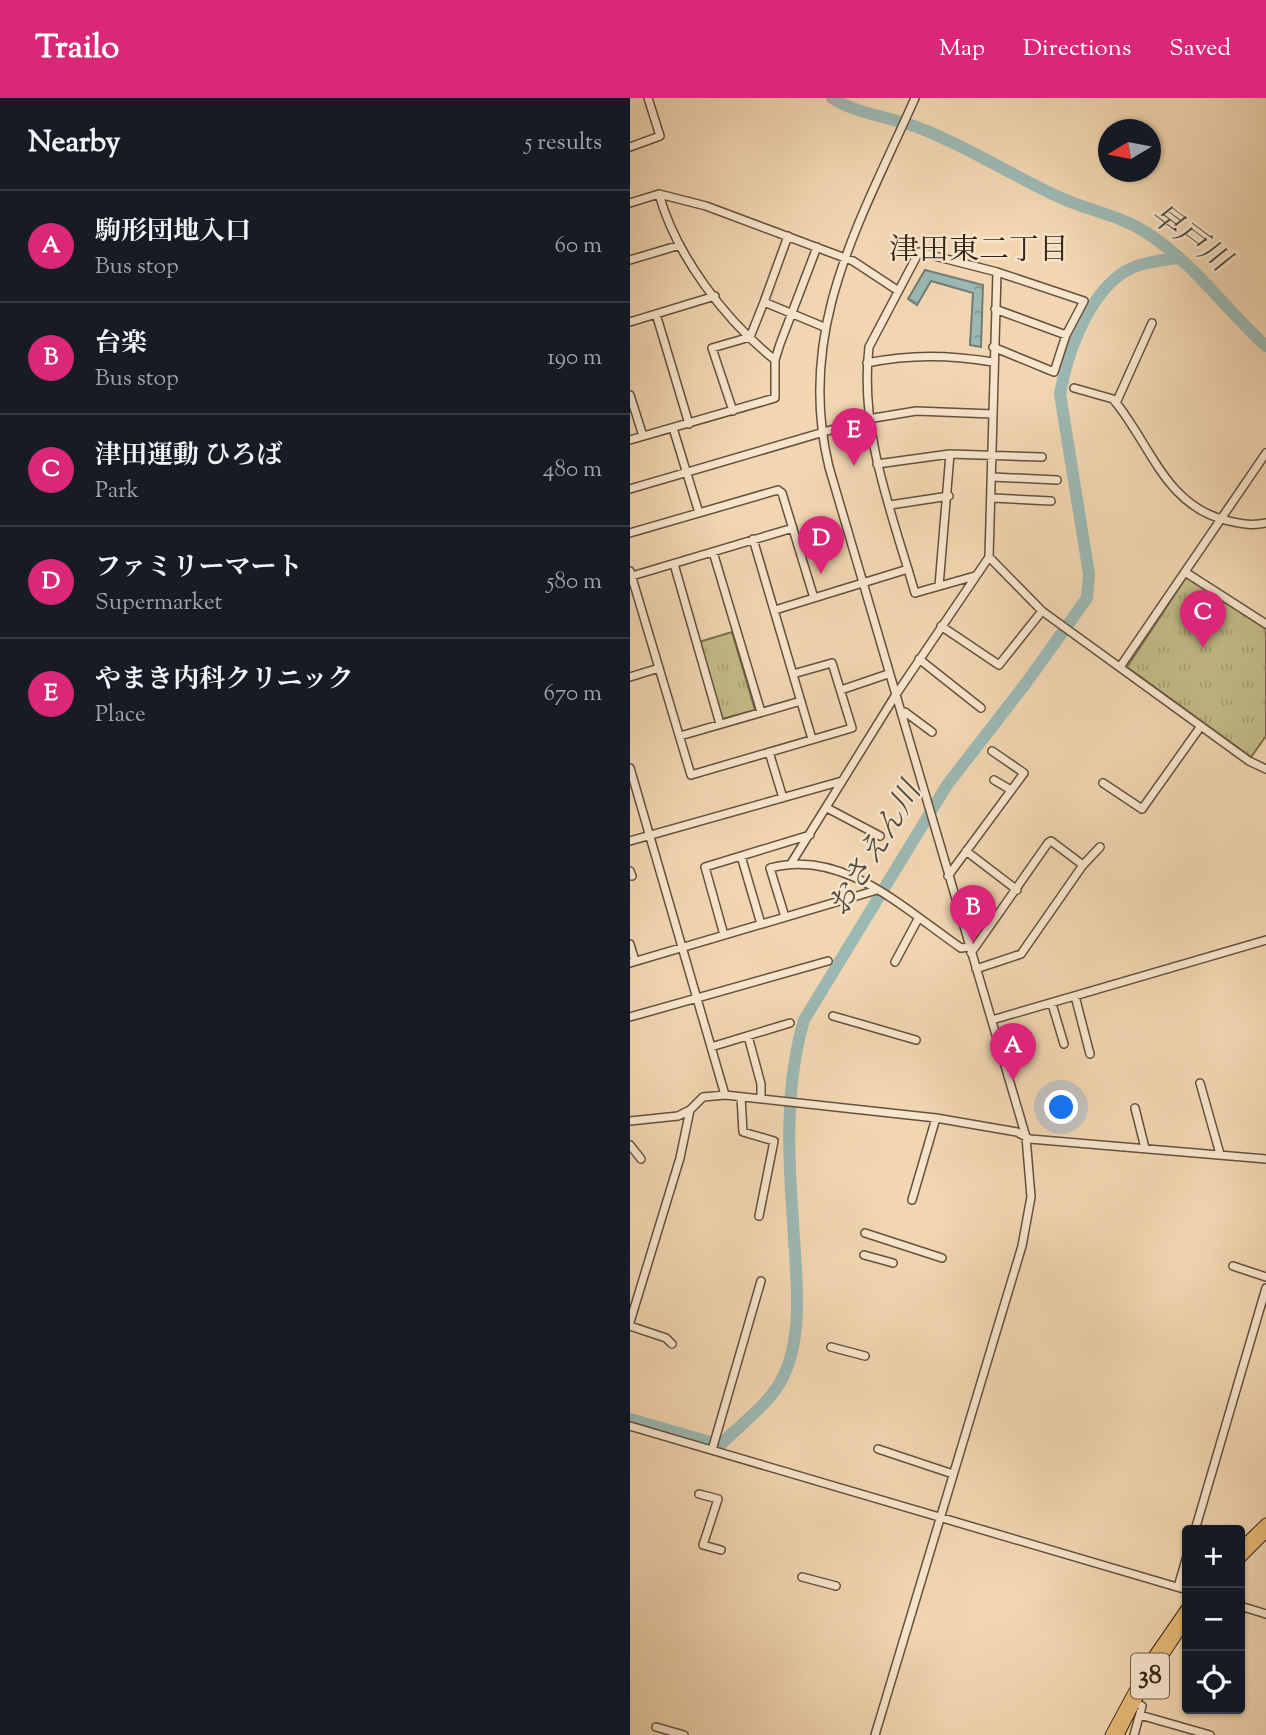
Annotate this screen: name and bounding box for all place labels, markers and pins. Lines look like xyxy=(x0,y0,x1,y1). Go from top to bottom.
pin: E xyxy=(831,408,877,466)
pin: D xyxy=(798,516,844,574)
pin: C xyxy=(1180,590,1226,648)
pin: B xyxy=(950,885,996,943)
pin: A xyxy=(990,1023,1036,1081)

